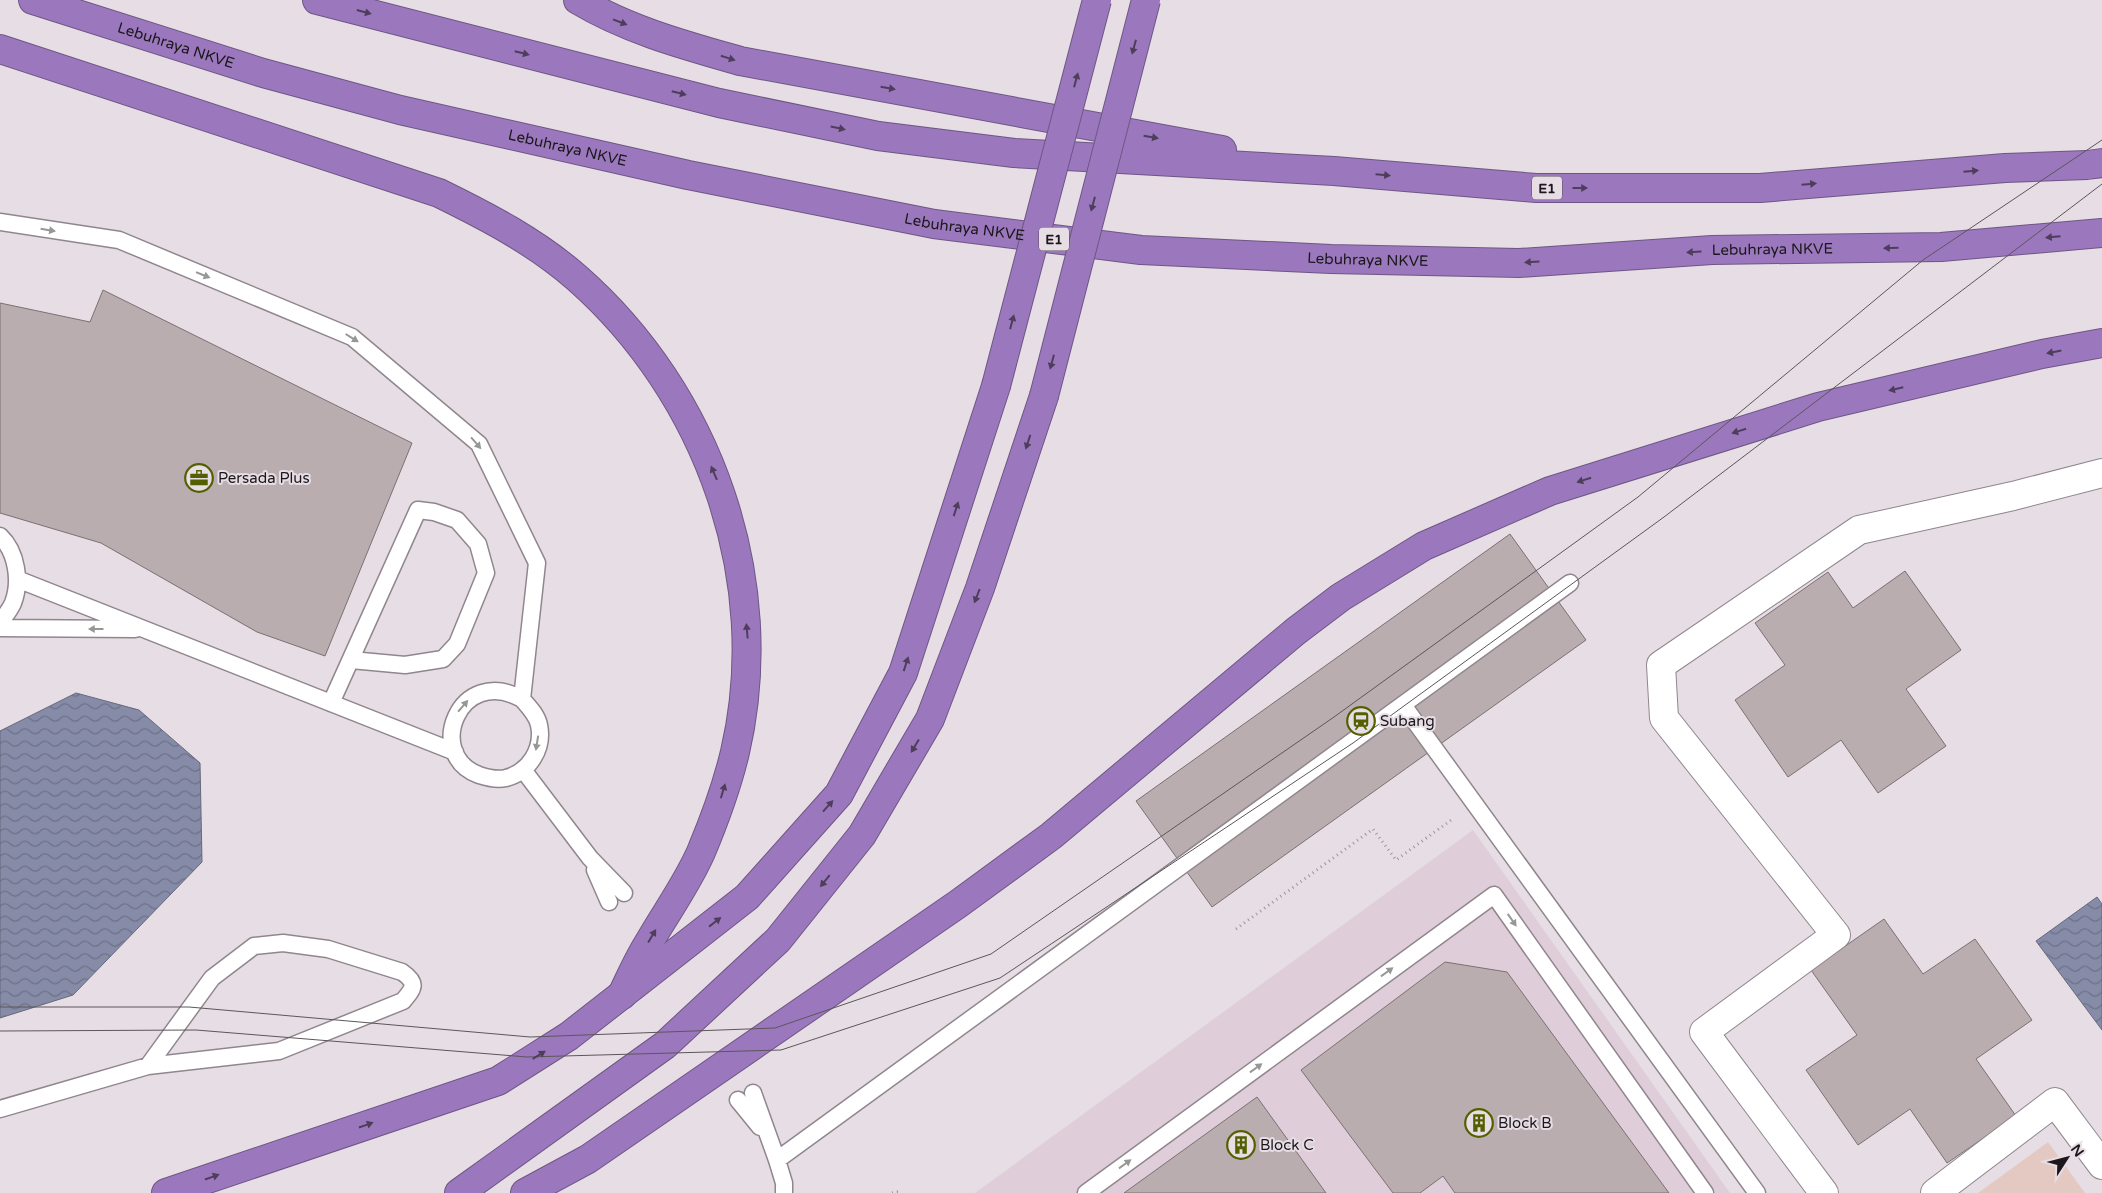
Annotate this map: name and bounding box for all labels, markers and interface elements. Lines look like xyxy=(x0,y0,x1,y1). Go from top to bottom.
one-way arrow xyxy=(357,8,372,16)
street label: Lebuhraya NKVE xyxy=(115,18,237,72)
one-way arrow xyxy=(613,18,628,26)
one-way arrow xyxy=(1130,40,1138,55)
one-way arrow xyxy=(514,49,529,57)
one-way arrow xyxy=(721,54,736,62)
one-way arrow xyxy=(1072,72,1080,87)
one-way arrow xyxy=(880,85,896,93)
one-way arrow xyxy=(672,89,687,97)
one-way arrow xyxy=(830,124,845,132)
street label: Lebuhraya NKVE xyxy=(506,126,629,170)
one-way arrow xyxy=(1143,133,1159,141)
one-way arrow xyxy=(1963,166,1979,174)
one-way arrow xyxy=(1375,171,1391,179)
road number: E1 xyxy=(1532,177,1562,200)
one-way arrow xyxy=(1801,180,1817,188)
one-way arrow xyxy=(1572,184,1588,192)
one-way arrow xyxy=(1089,197,1097,212)
street label: Lebuhraya NKVE xyxy=(903,209,1026,244)
one-way arrow xyxy=(41,226,57,234)
road number: E1 xyxy=(1039,228,1069,250)
one-way arrow xyxy=(2045,234,2061,242)
street label: Lebuhraya NKVE xyxy=(1712,239,1833,259)
one-way arrow xyxy=(1883,244,1899,252)
one-way arrow xyxy=(1686,248,1702,256)
street label: Lebuhraya NKVE xyxy=(1307,249,1429,270)
one-way arrow xyxy=(1523,258,1539,266)
one-way arrow xyxy=(196,271,211,279)
one-way arrow xyxy=(1009,314,1017,329)
one-way arrow xyxy=(346,334,359,343)
one-way arrow xyxy=(2046,348,2062,356)
one-way arrow xyxy=(1048,354,1056,369)
one-way arrow xyxy=(1888,385,1903,393)
one-way arrow xyxy=(1731,427,1746,435)
one-way arrow xyxy=(1024,435,1032,450)
one-way arrow xyxy=(471,436,482,449)
office icon: Persada Plus xyxy=(184,463,214,493)
one-way arrow xyxy=(709,466,717,480)
place label: Persada Plus xyxy=(218,469,310,487)
one-way arrow xyxy=(1576,476,1591,484)
one-way arrow xyxy=(952,501,960,516)
one-way arrow xyxy=(973,589,981,604)
one-way arrow xyxy=(742,623,750,639)
one-way arrow xyxy=(87,625,103,633)
one-way arrow xyxy=(903,656,911,671)
one-way arrow xyxy=(458,700,469,713)
station icon: Subang xyxy=(1346,706,1376,736)
place label: Subang xyxy=(1380,712,1435,730)
one-way arrow xyxy=(533,735,541,751)
one-way arrow xyxy=(910,739,919,752)
one-way arrow xyxy=(720,783,727,798)
one-way arrow xyxy=(823,799,834,812)
one-way arrow xyxy=(820,874,830,888)
one-way arrow xyxy=(1507,913,1517,927)
one-way arrow xyxy=(708,916,721,927)
one-way arrow xyxy=(648,930,657,943)
one-way arrow xyxy=(1381,968,1394,978)
one-way arrow xyxy=(532,1050,546,1060)
one-way arrow xyxy=(1249,1063,1263,1073)
building icon: Block B xyxy=(1464,1108,1494,1138)
place label: Block B xyxy=(1498,1114,1552,1132)
one-way arrow xyxy=(359,1121,374,1129)
building icon: Block C xyxy=(1226,1130,1256,1160)
north arrow xyxy=(2042,1133,2092,1183)
place label: Block C xyxy=(1260,1136,1314,1154)
text: N xyxy=(2067,1141,2087,1160)
one-way arrow xyxy=(1118,1159,1132,1169)
one-way arrow xyxy=(205,1173,220,1180)

